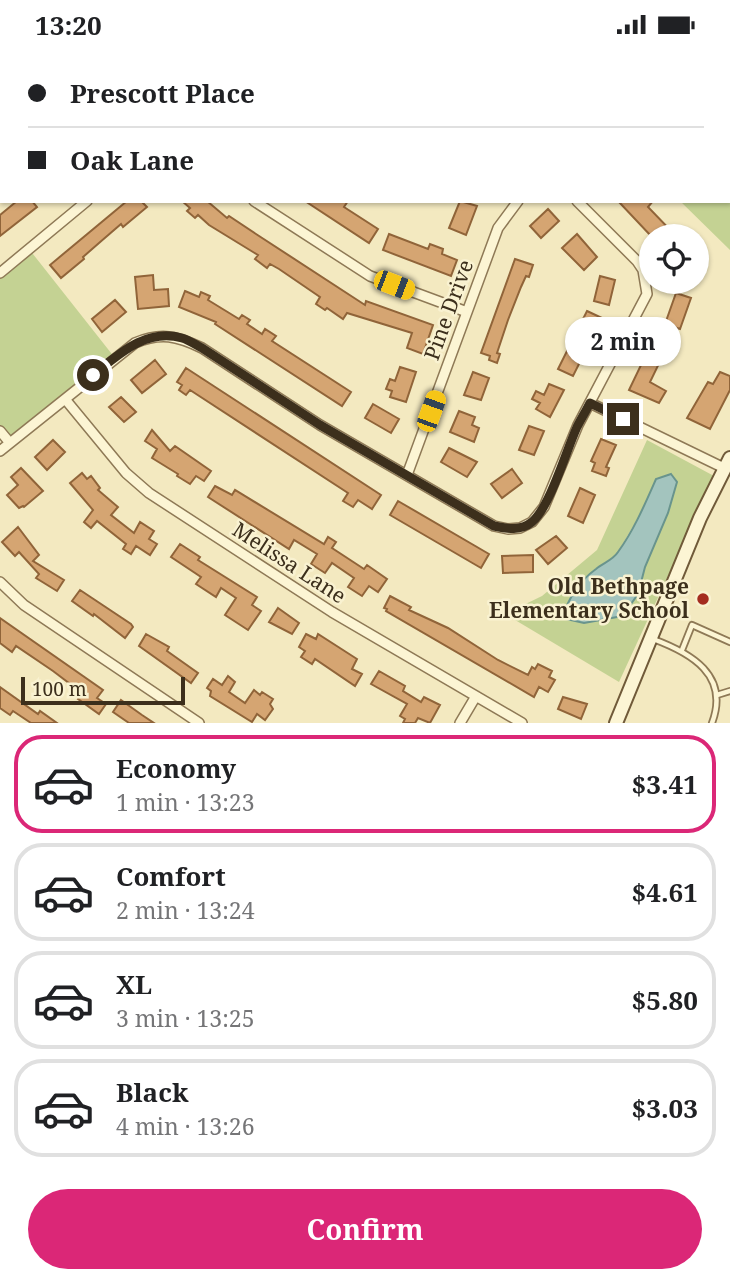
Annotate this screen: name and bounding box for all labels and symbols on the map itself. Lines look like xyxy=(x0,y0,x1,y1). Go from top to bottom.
street label: Pine Drive xyxy=(417,256,479,364)
car xyxy=(371,268,418,302)
callout: 2 min xyxy=(565,317,681,367)
route start xyxy=(77,359,109,391)
car xyxy=(414,388,449,434)
route end xyxy=(607,403,639,435)
street label: Melissa Lane xyxy=(227,515,352,609)
place label: Old Bethpage Elementary School xyxy=(489,572,690,624)
marker: Old Bethpage Elementary School xyxy=(695,591,711,607)
scale bar xyxy=(21,674,186,706)

